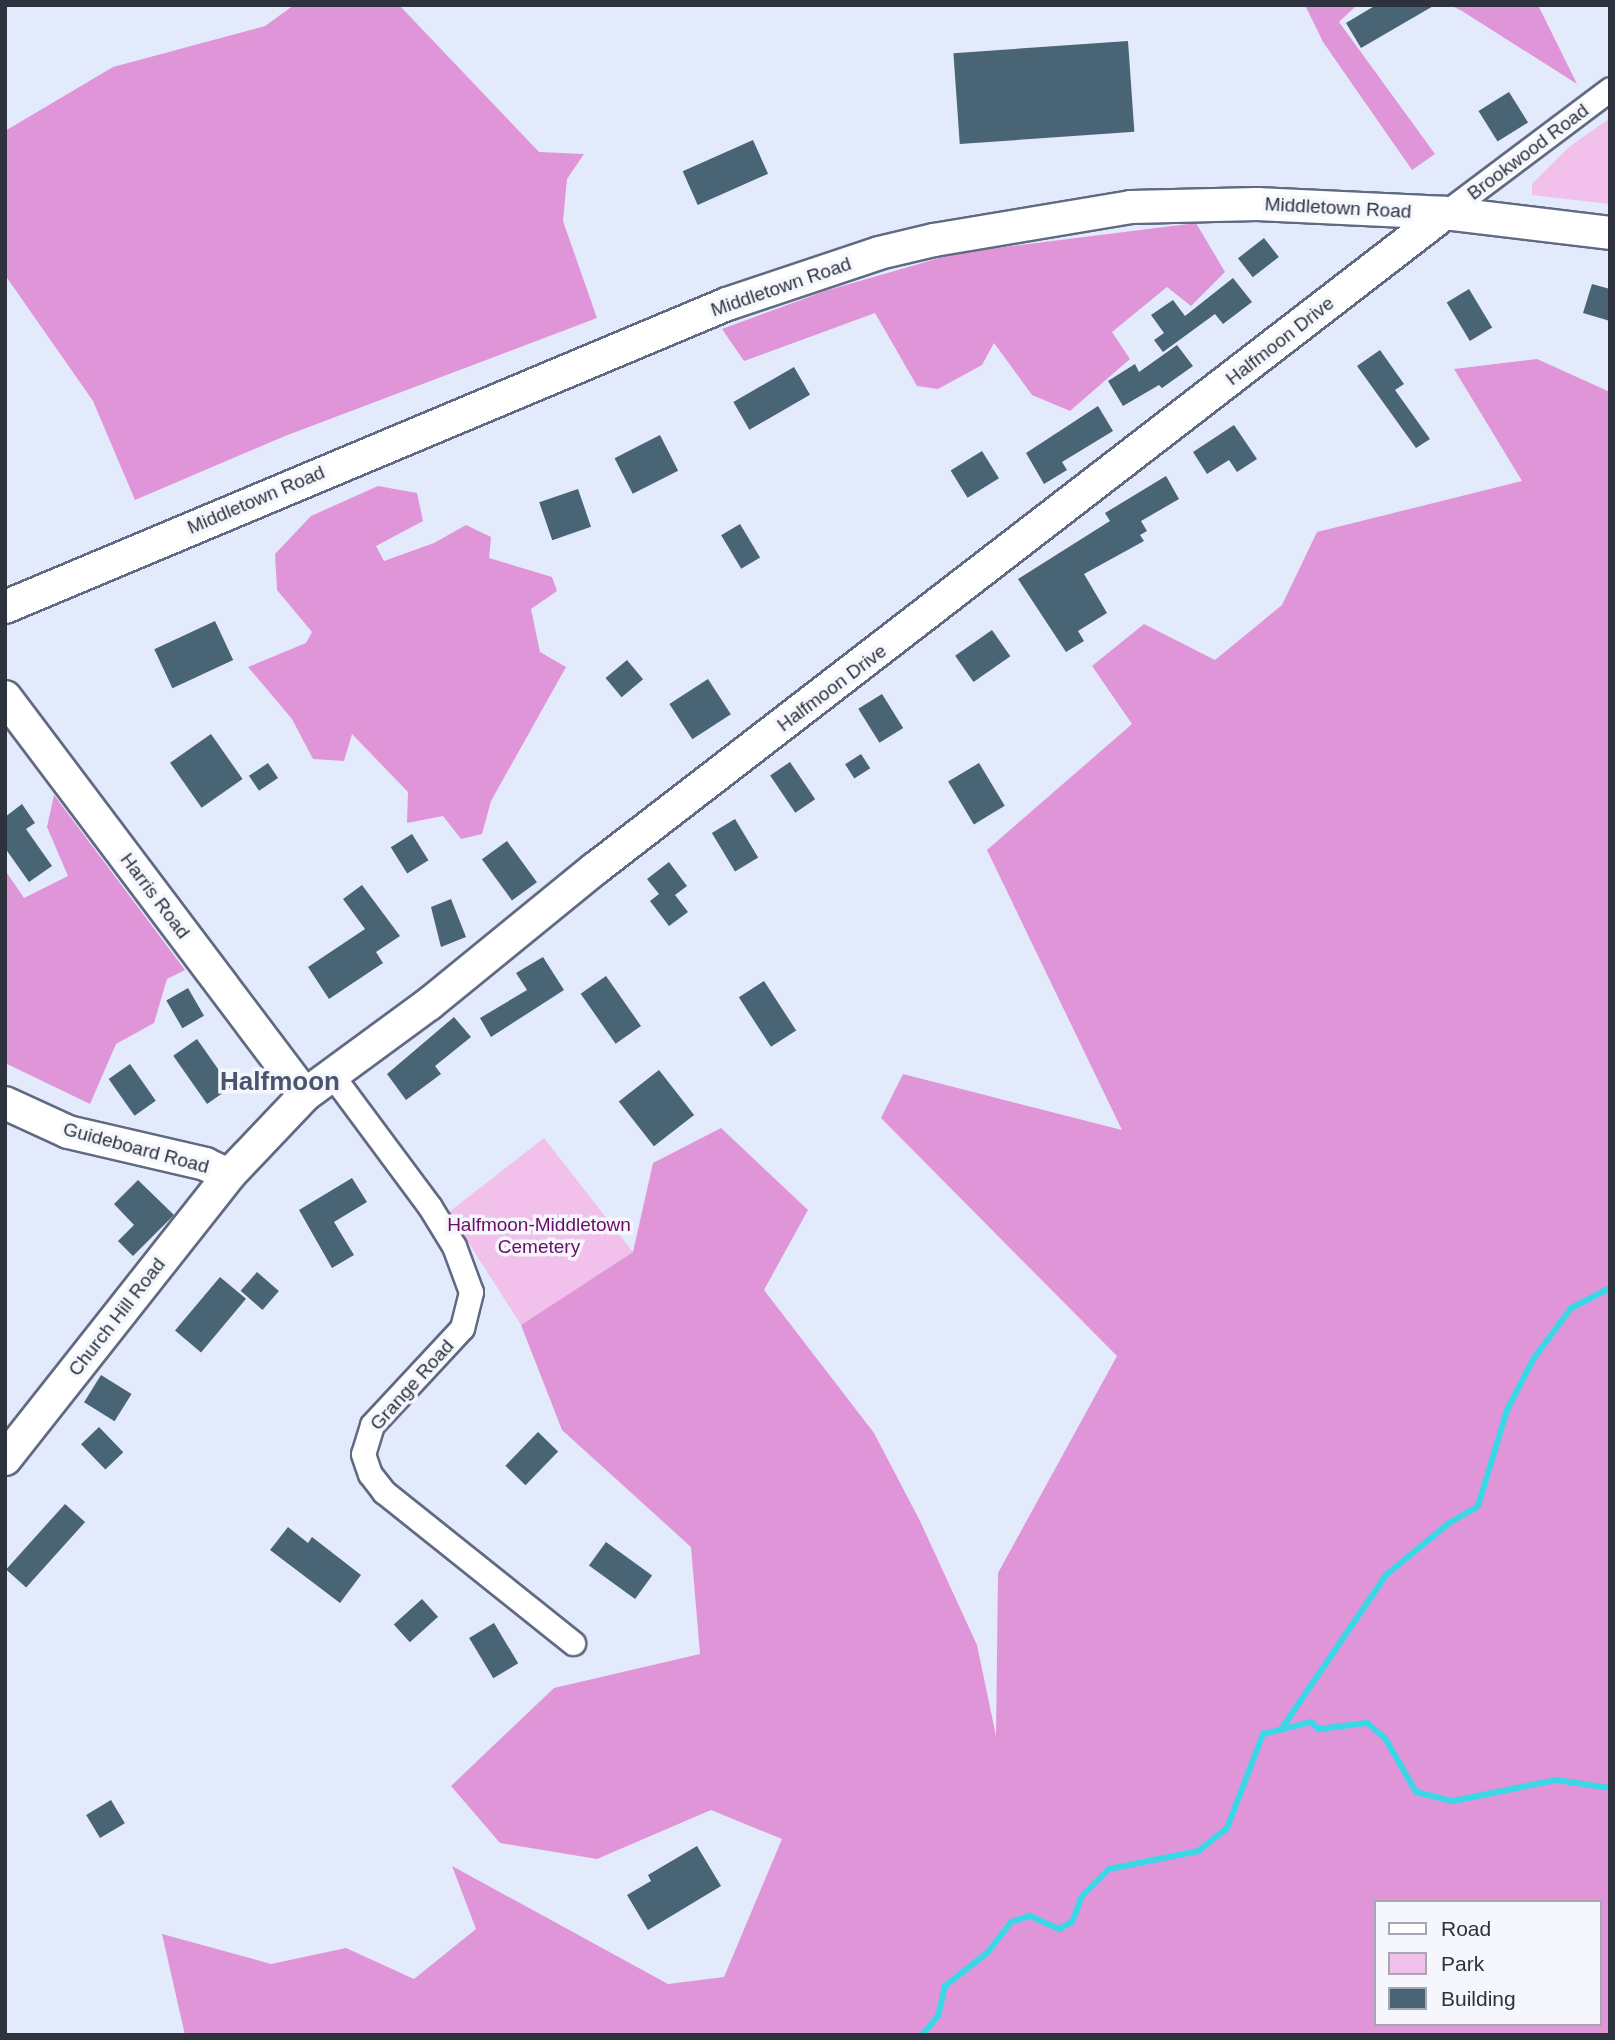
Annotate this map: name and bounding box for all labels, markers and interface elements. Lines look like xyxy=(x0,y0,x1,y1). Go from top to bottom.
street label: Brookwood Road xyxy=(1463,99,1593,205)
street label: Middletown Road xyxy=(1264,193,1412,223)
street label: Middletown Road xyxy=(708,252,854,322)
street label: Halfmoon Drive xyxy=(1221,292,1339,390)
street label: Middletown Road xyxy=(184,461,328,539)
street label: Halfmoon Drive xyxy=(773,639,891,737)
street label: Harris Road xyxy=(115,849,195,943)
district label: Halfmoon xyxy=(220,1066,340,1098)
street label: Guideboard Road xyxy=(61,1118,211,1178)
park label: Halfmoon-Middletown Cemetery xyxy=(447,1214,631,1258)
street label: Church Hill Road xyxy=(64,1253,170,1381)
street label: Grange Road xyxy=(365,1335,459,1435)
legend xyxy=(1374,1900,1601,2026)
text: Road xyxy=(1441,1917,1491,1940)
text: Park xyxy=(1441,1952,1484,1975)
text: Building xyxy=(1441,1987,1516,2010)

